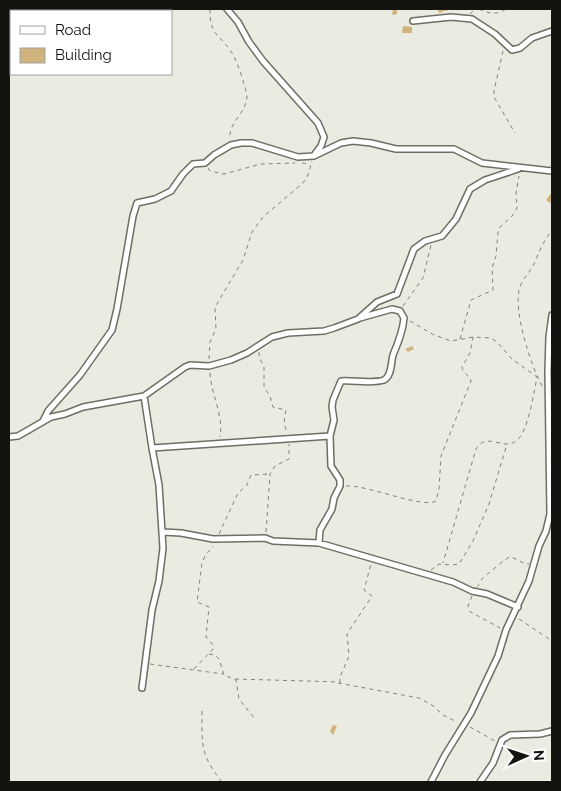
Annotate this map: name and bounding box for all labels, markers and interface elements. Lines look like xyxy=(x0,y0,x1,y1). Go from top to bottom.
legend xyxy=(10,10,172,75)
text: Road xyxy=(55,21,91,39)
text: Building xyxy=(55,46,112,64)
north arrow xyxy=(501,731,551,781)
text: N xyxy=(531,750,547,761)

